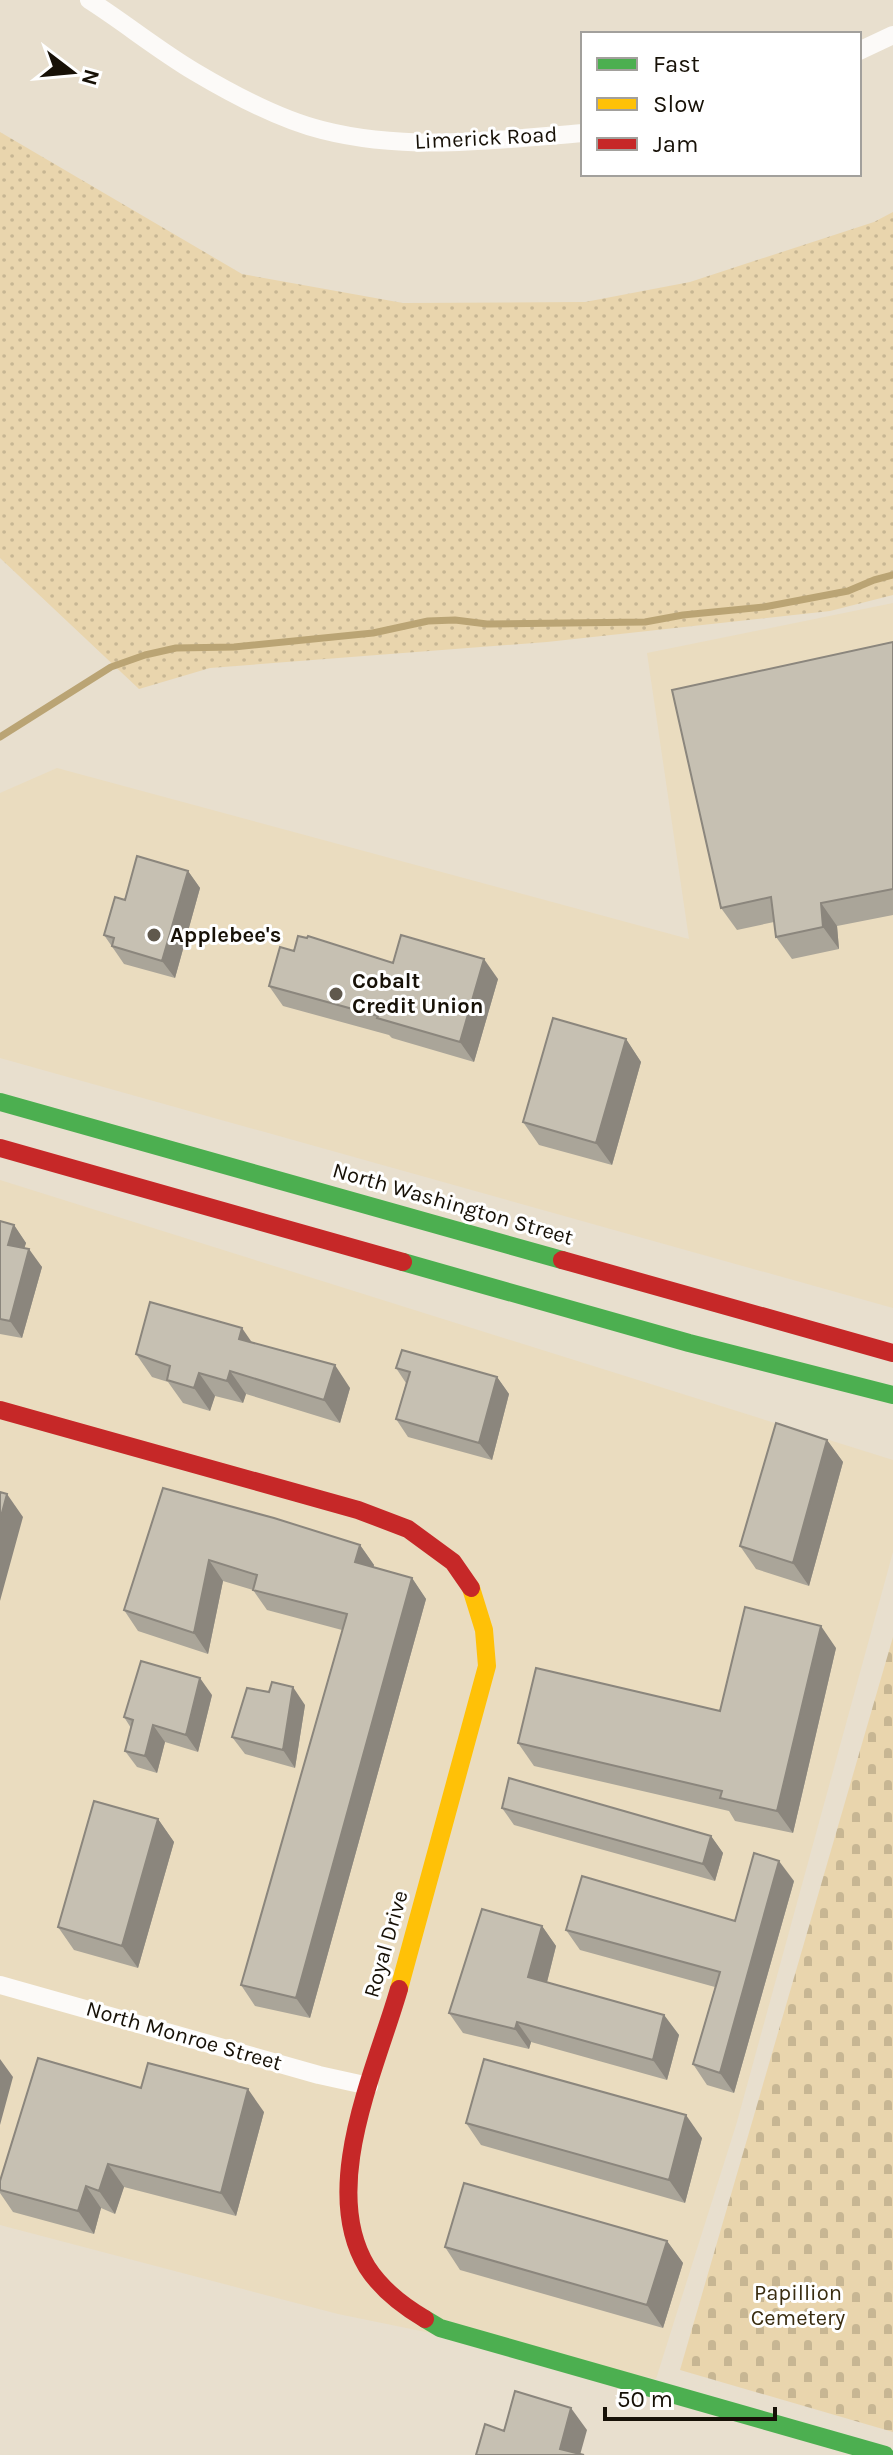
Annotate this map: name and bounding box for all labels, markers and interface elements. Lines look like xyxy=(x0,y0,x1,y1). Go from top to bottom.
north arrow xyxy=(32,32,112,112)
legend xyxy=(581,32,861,176)
text: Fast xyxy=(653,50,700,78)
text: N xyxy=(76,66,105,88)
text: Slow xyxy=(653,90,705,118)
street label: Limerick Road xyxy=(414,121,558,155)
text: Jam xyxy=(653,130,698,158)
place label: Applebee's xyxy=(170,922,281,948)
marker: Applebee's xyxy=(145,926,163,944)
place label: Cobalt Credit Union xyxy=(352,968,483,1019)
marker: Cobalt Credit Union xyxy=(327,985,345,1003)
street label: North Washington Street xyxy=(330,1157,576,1251)
street label: Royal Drive xyxy=(358,1887,414,2001)
street label: North Monroe Street xyxy=(83,1996,285,2076)
park label: Papillion Cemetery xyxy=(751,2280,845,2331)
scale bar xyxy=(605,2371,775,2421)
text: 50 m xyxy=(617,2385,673,2413)

